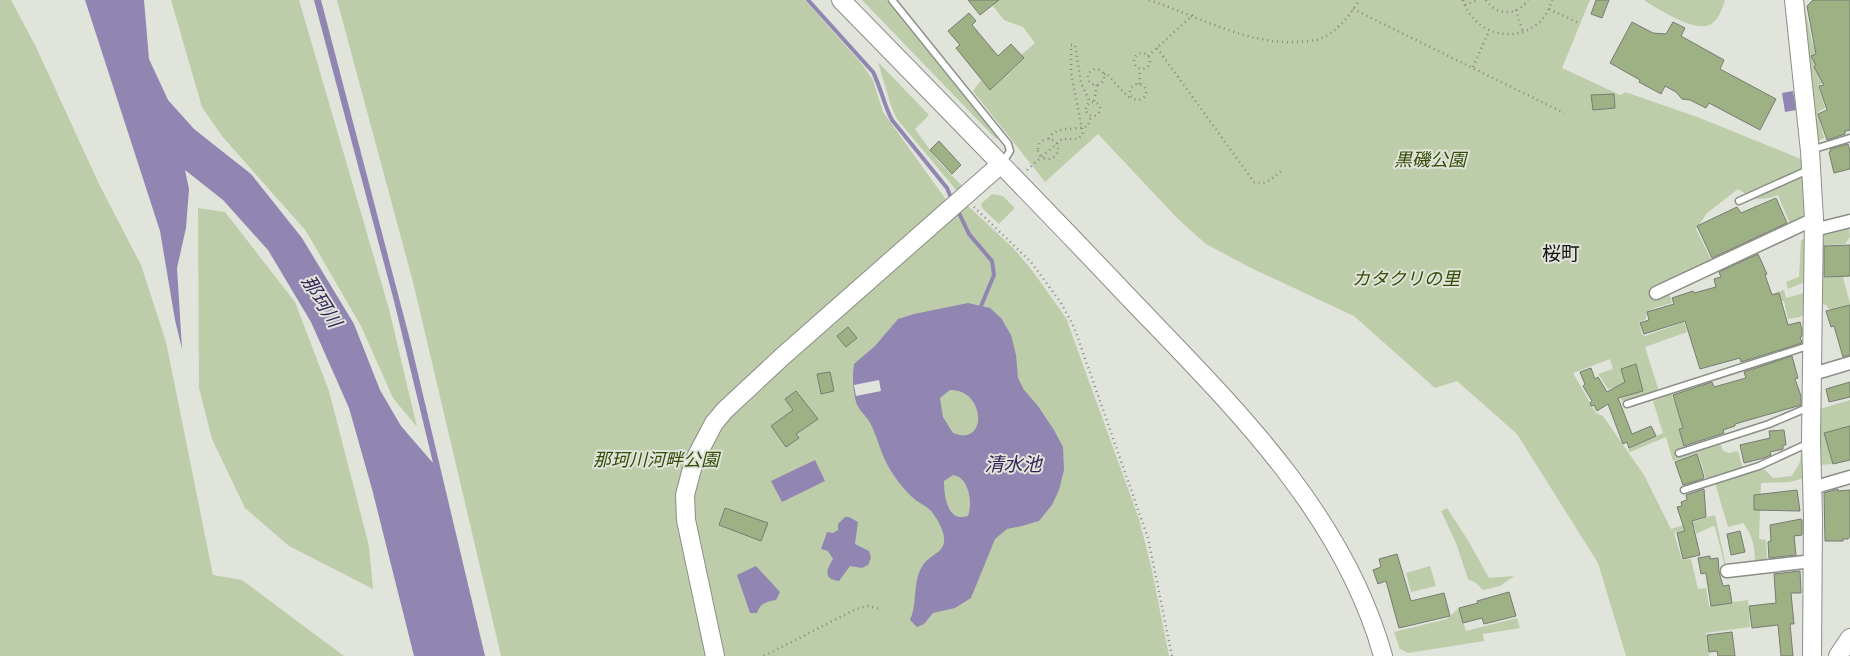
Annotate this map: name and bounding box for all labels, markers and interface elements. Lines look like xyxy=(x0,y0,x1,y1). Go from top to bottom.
park label: 黒磯公園 xyxy=(1394,147,1469,174)
district label: 桜町 xyxy=(1542,240,1580,269)
park label: カタクリの里 xyxy=(1352,266,1462,293)
water label: 那珂川 xyxy=(293,270,349,335)
park label: 那珂川河畔公園 xyxy=(593,447,722,474)
water label: 清水池 xyxy=(984,451,1043,480)

